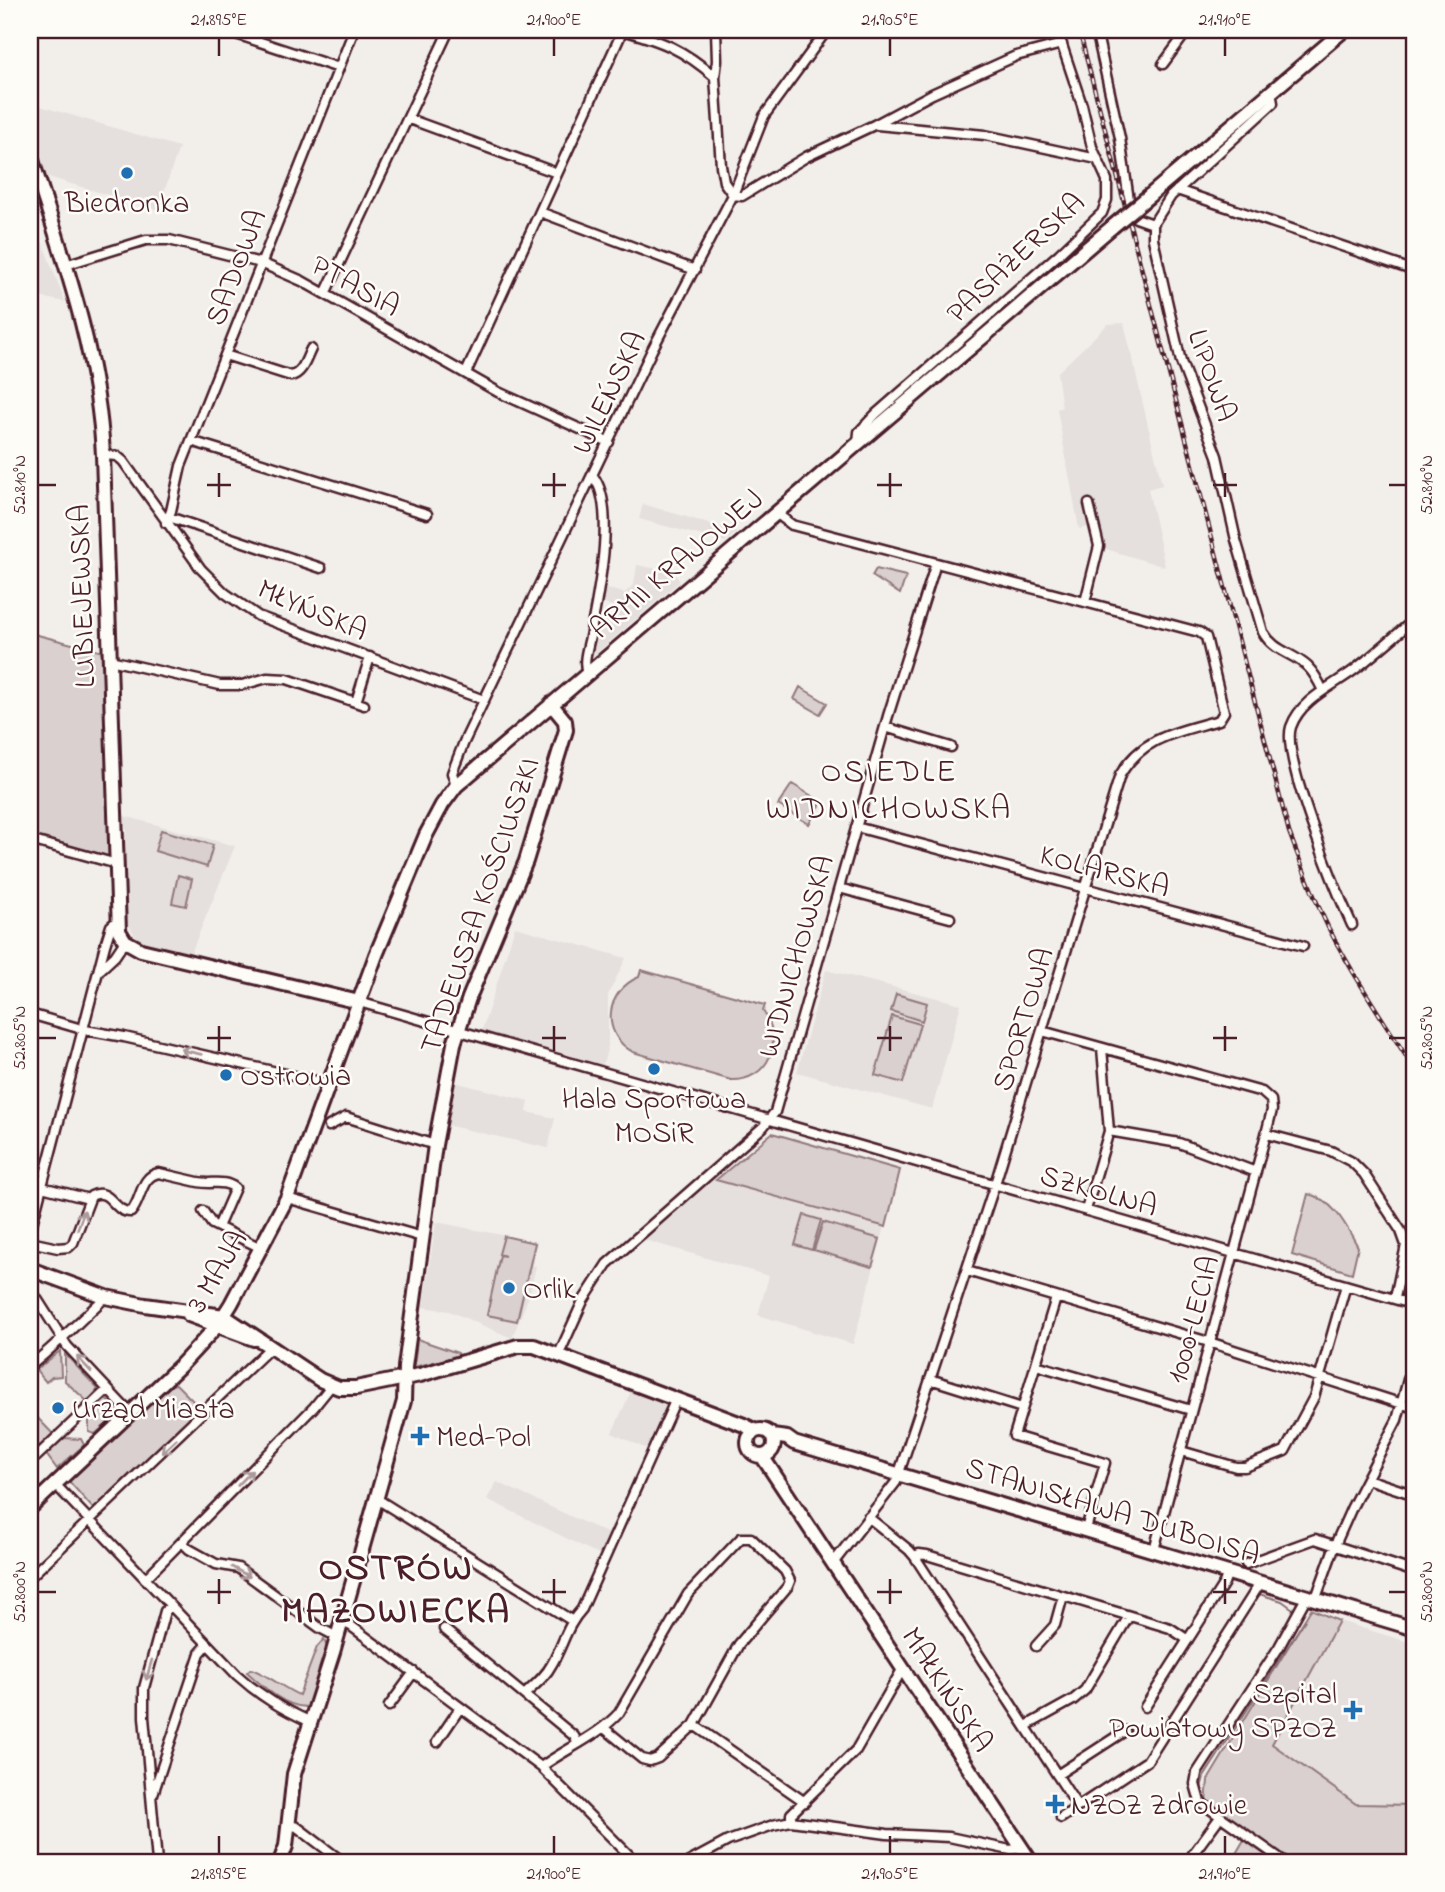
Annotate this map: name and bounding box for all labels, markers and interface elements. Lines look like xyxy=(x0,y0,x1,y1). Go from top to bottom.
text: 21.895°E xyxy=(191,8,247,34)
text: 21.900°E xyxy=(526,8,582,34)
text: 21.905°E xyxy=(861,8,919,34)
text: 21.910°E xyxy=(1199,8,1252,34)
marker: Biedronka xyxy=(119,165,135,181)
place label: Biedronka xyxy=(64,183,189,227)
street label: PASAŻERSKA xyxy=(938,183,1096,335)
street label: SADOWA xyxy=(196,204,280,333)
street label: PTASIA xyxy=(302,245,407,330)
street label: WILEŃSKA xyxy=(562,324,659,462)
street label: LIPOWA xyxy=(1174,324,1246,428)
text: 52.810°N xyxy=(8,455,34,515)
text: 52.810°N xyxy=(1415,455,1441,515)
street label: ARMII KRAJOWEJ xyxy=(581,479,774,651)
street label: LUBIEJEWSKA xyxy=(59,503,109,689)
street label: MŁYŃSKA xyxy=(250,569,374,655)
district label: OSIEDLE WIDNICHOWSKA xyxy=(766,750,1012,834)
street label: TADEUSZA KOŚCIUSZKI xyxy=(410,752,553,1060)
street label: KOLARSKA xyxy=(1034,834,1174,911)
street label: WIDNICHOWSKA xyxy=(748,850,848,1063)
street label: SPORTOWA xyxy=(982,943,1068,1097)
text: 52.805°N xyxy=(8,1006,34,1070)
text: 52.805°N xyxy=(1415,1006,1441,1070)
one-way arrow xyxy=(180,1045,203,1059)
place label: Ostrowia xyxy=(240,1056,351,1100)
marker: Hala Sportowa MOSiR xyxy=(646,1061,662,1077)
marker: Ostrowia xyxy=(218,1067,234,1083)
place label: Hala Sportowa MOSiR xyxy=(562,1079,746,1157)
street label: SZKOLNA xyxy=(1034,1155,1162,1231)
one-way arrow xyxy=(76,1209,89,1231)
street label: 3 MAJA xyxy=(177,1223,261,1322)
street label: 1000-LECIA xyxy=(1157,1251,1233,1389)
place label: Orlik xyxy=(523,1269,576,1313)
marker: Orlik xyxy=(501,1280,517,1296)
one-way arrow xyxy=(76,1355,92,1373)
place label: Urząd Miasta xyxy=(72,1389,235,1433)
marker: Urząd Miasta xyxy=(50,1400,66,1416)
place label: Med-Pol xyxy=(436,1417,531,1461)
marker: Med-Pol xyxy=(410,1426,430,1446)
one-way arrow xyxy=(161,1437,178,1454)
street label: STANISŁAWA DUBOISA xyxy=(959,1447,1265,1579)
one-way arrow xyxy=(236,1470,253,1487)
district label: OSTRÓW MAZOWIECKA xyxy=(281,1543,511,1640)
text: 52.800°N xyxy=(8,1561,34,1623)
text: 52.800°N xyxy=(1415,1561,1441,1623)
one-way arrow xyxy=(231,1566,251,1580)
street label: MAŁKIŃSKA xyxy=(888,1619,1003,1762)
one-way arrow xyxy=(141,1659,154,1681)
place label: Szpital Powiatowy SPZOZ xyxy=(1109,1674,1337,1752)
marker: Szpital Powiatowy SPZOZ xyxy=(1343,1700,1363,1720)
place label: NZOZ Zdrowie xyxy=(1071,1785,1248,1829)
marker: NZOZ Zdrowie xyxy=(1045,1794,1065,1814)
text: 21.895°E xyxy=(191,1862,247,1888)
text: 21.900°E xyxy=(526,1862,582,1888)
text: 21.905°E xyxy=(861,1862,919,1888)
text: 21.910°E xyxy=(1199,1862,1252,1888)

